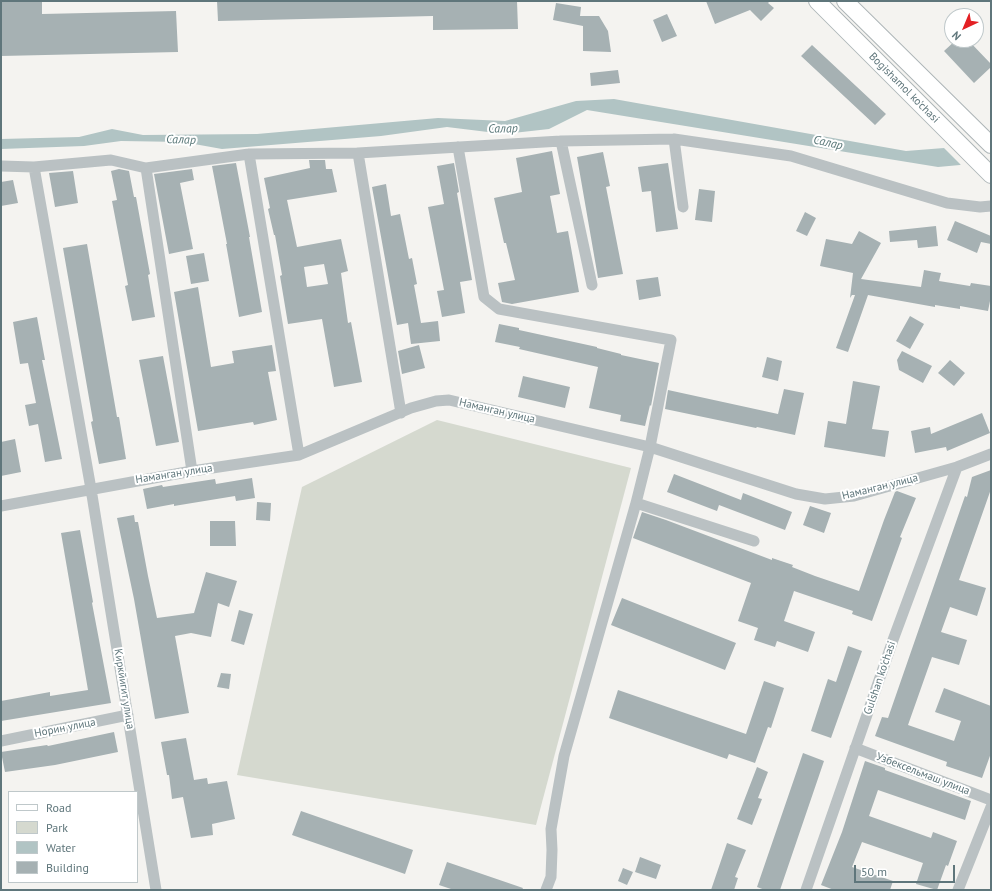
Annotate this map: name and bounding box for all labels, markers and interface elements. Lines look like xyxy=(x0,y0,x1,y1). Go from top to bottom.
north arrow xyxy=(944,8,984,48)
text: N xyxy=(949,28,964,43)
street label: Bogishamol ko'chasi xyxy=(866,50,942,126)
water label: Салар xyxy=(488,122,518,136)
water label: Салар xyxy=(166,132,196,148)
water label: Салар xyxy=(812,133,844,153)
street label: Наманган улица xyxy=(458,396,536,426)
street label: Наманган улица xyxy=(135,461,213,487)
street label: Наманган улица xyxy=(841,471,919,503)
street label: Gulshan ko'chasi xyxy=(861,640,899,716)
street label: Киркйигит улица xyxy=(111,648,137,730)
street label: Норин улица xyxy=(33,716,97,740)
street label: Узбексельмаш улица xyxy=(874,750,972,798)
legend xyxy=(8,791,138,883)
text: Road xyxy=(46,800,71,815)
text: Park xyxy=(46,820,68,835)
text: Water xyxy=(46,840,76,855)
scale bar xyxy=(856,857,957,883)
text: Building xyxy=(46,860,89,875)
text: 50 m xyxy=(861,864,887,879)

